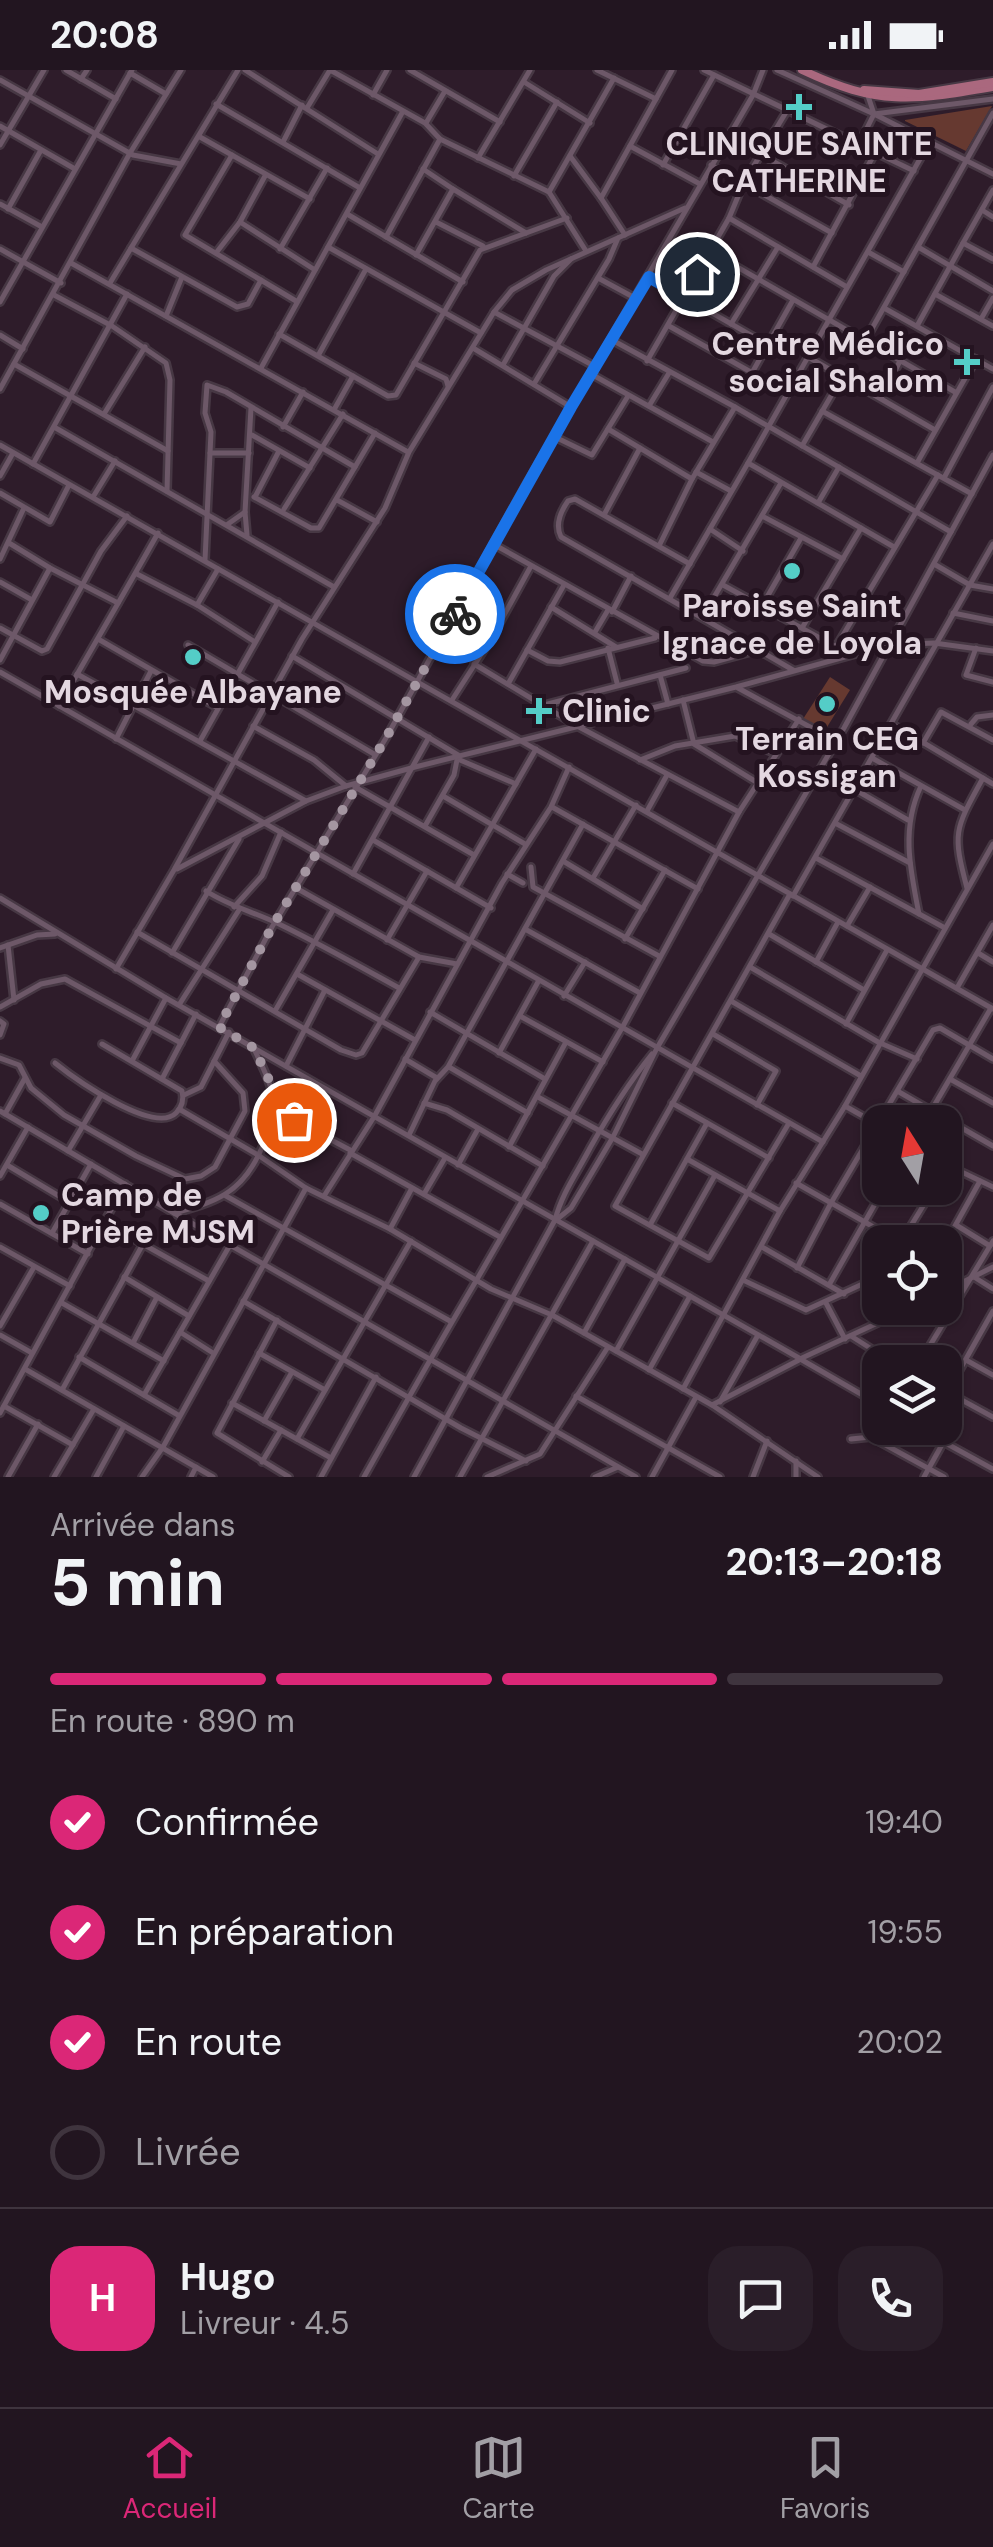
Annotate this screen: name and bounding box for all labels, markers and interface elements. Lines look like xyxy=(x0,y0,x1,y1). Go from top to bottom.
text: 20:08 xyxy=(50,10,159,60)
marker: CLINIQUE SAINTE CATHERINE xyxy=(786,94,812,120)
place label: CLINIQUE SAINTE CATHERINE xyxy=(665,123,933,202)
pin xyxy=(655,232,740,317)
icon: home xyxy=(670,247,725,302)
place label: Centre Médico social Shalom xyxy=(712,323,944,402)
marker: Centre Médico social Shalom xyxy=(954,349,980,375)
marker: Paroisse Saint Ignace de Loyola xyxy=(781,560,803,582)
courier xyxy=(405,564,505,664)
place label: Paroisse Saint Ignace de Loyola xyxy=(662,585,922,664)
icon: bike xyxy=(428,587,483,642)
marker: Mosquée Albayane xyxy=(182,646,204,668)
place label: Mosquée Albayane xyxy=(44,671,342,713)
place label: Clinic xyxy=(562,690,651,732)
marker: Terrain CEG Kossigan xyxy=(816,693,838,715)
marker: Clinic xyxy=(526,698,552,724)
place label: Terrain CEG Kossigan xyxy=(735,718,919,797)
pin xyxy=(252,1078,337,1163)
icon: bag xyxy=(267,1093,322,1148)
north arrow xyxy=(862,1105,962,1205)
map controls xyxy=(862,1105,962,1445)
place label: Camp de Prière MJSM xyxy=(61,1174,255,1253)
marker: Camp de Prière MJSM xyxy=(30,1202,52,1224)
button: locate xyxy=(862,1225,962,1325)
button: layers xyxy=(862,1345,962,1445)
text: Arrivée dans xyxy=(50,1504,235,1546)
text: 20:13–20:18 xyxy=(726,1537,943,1587)
text: 5 min xyxy=(50,1541,225,1625)
text: En route · 890 m xyxy=(50,1700,295,1742)
icon: check xyxy=(50,1795,105,1850)
text: Confirmée xyxy=(135,1797,319,1847)
text: 19:40 xyxy=(865,1801,943,1843)
icon: check xyxy=(50,1905,105,1960)
text: En préparation xyxy=(135,1907,394,1957)
text: 19:55 xyxy=(867,1911,943,1953)
icon: check xyxy=(50,2015,105,2070)
text: En route xyxy=(135,2017,282,2067)
text: 20:02 xyxy=(857,2021,943,2063)
text: Livrée xyxy=(135,2127,241,2177)
button: chat xyxy=(708,2246,813,2351)
button: phone xyxy=(838,2246,943,2351)
text: Hugo xyxy=(180,2252,276,2302)
text: H xyxy=(89,2273,116,2323)
text: Livreur · 4.5 xyxy=(180,2302,350,2344)
tab: Accueil xyxy=(123,2430,217,2527)
tab: Carte xyxy=(463,2430,535,2527)
tab: Favoris xyxy=(780,2430,870,2527)

